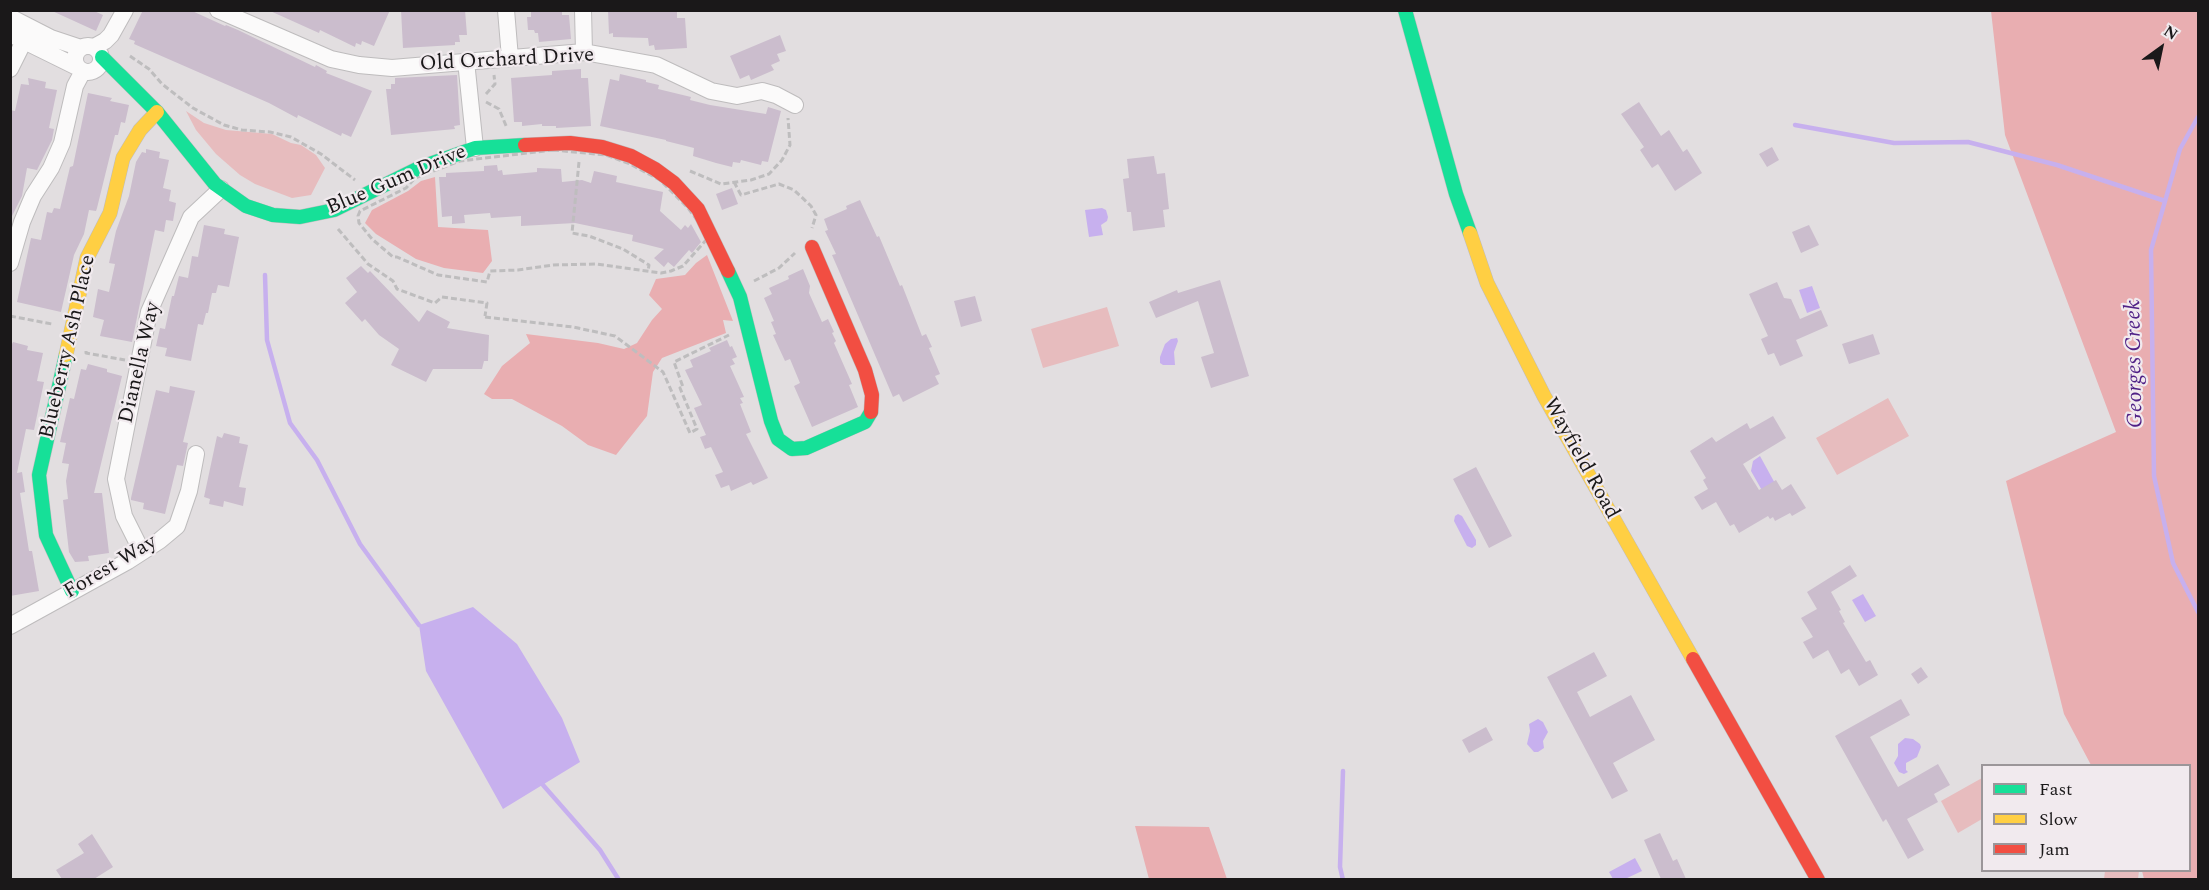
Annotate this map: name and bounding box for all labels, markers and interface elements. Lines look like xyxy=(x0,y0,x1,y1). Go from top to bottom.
north arrow xyxy=(2131,18,2191,78)
text: N xyxy=(2159,19,2183,47)
street label: Old Orchard Drive xyxy=(419,44,595,78)
street label: Blue Gum Drive xyxy=(323,140,471,222)
street label: Blueberry Ash Place xyxy=(36,253,102,441)
street label: Dianella Way xyxy=(115,300,167,426)
water label: Georges Creek xyxy=(2122,300,2150,428)
street label: Wayfield Road xyxy=(1536,394,1624,524)
street label: Forest Way xyxy=(60,530,162,606)
legend xyxy=(1981,764,2191,872)
text: Fast xyxy=(2039,776,2072,803)
text: Slow xyxy=(2039,806,2077,833)
text: Jam xyxy=(2039,836,2070,863)

